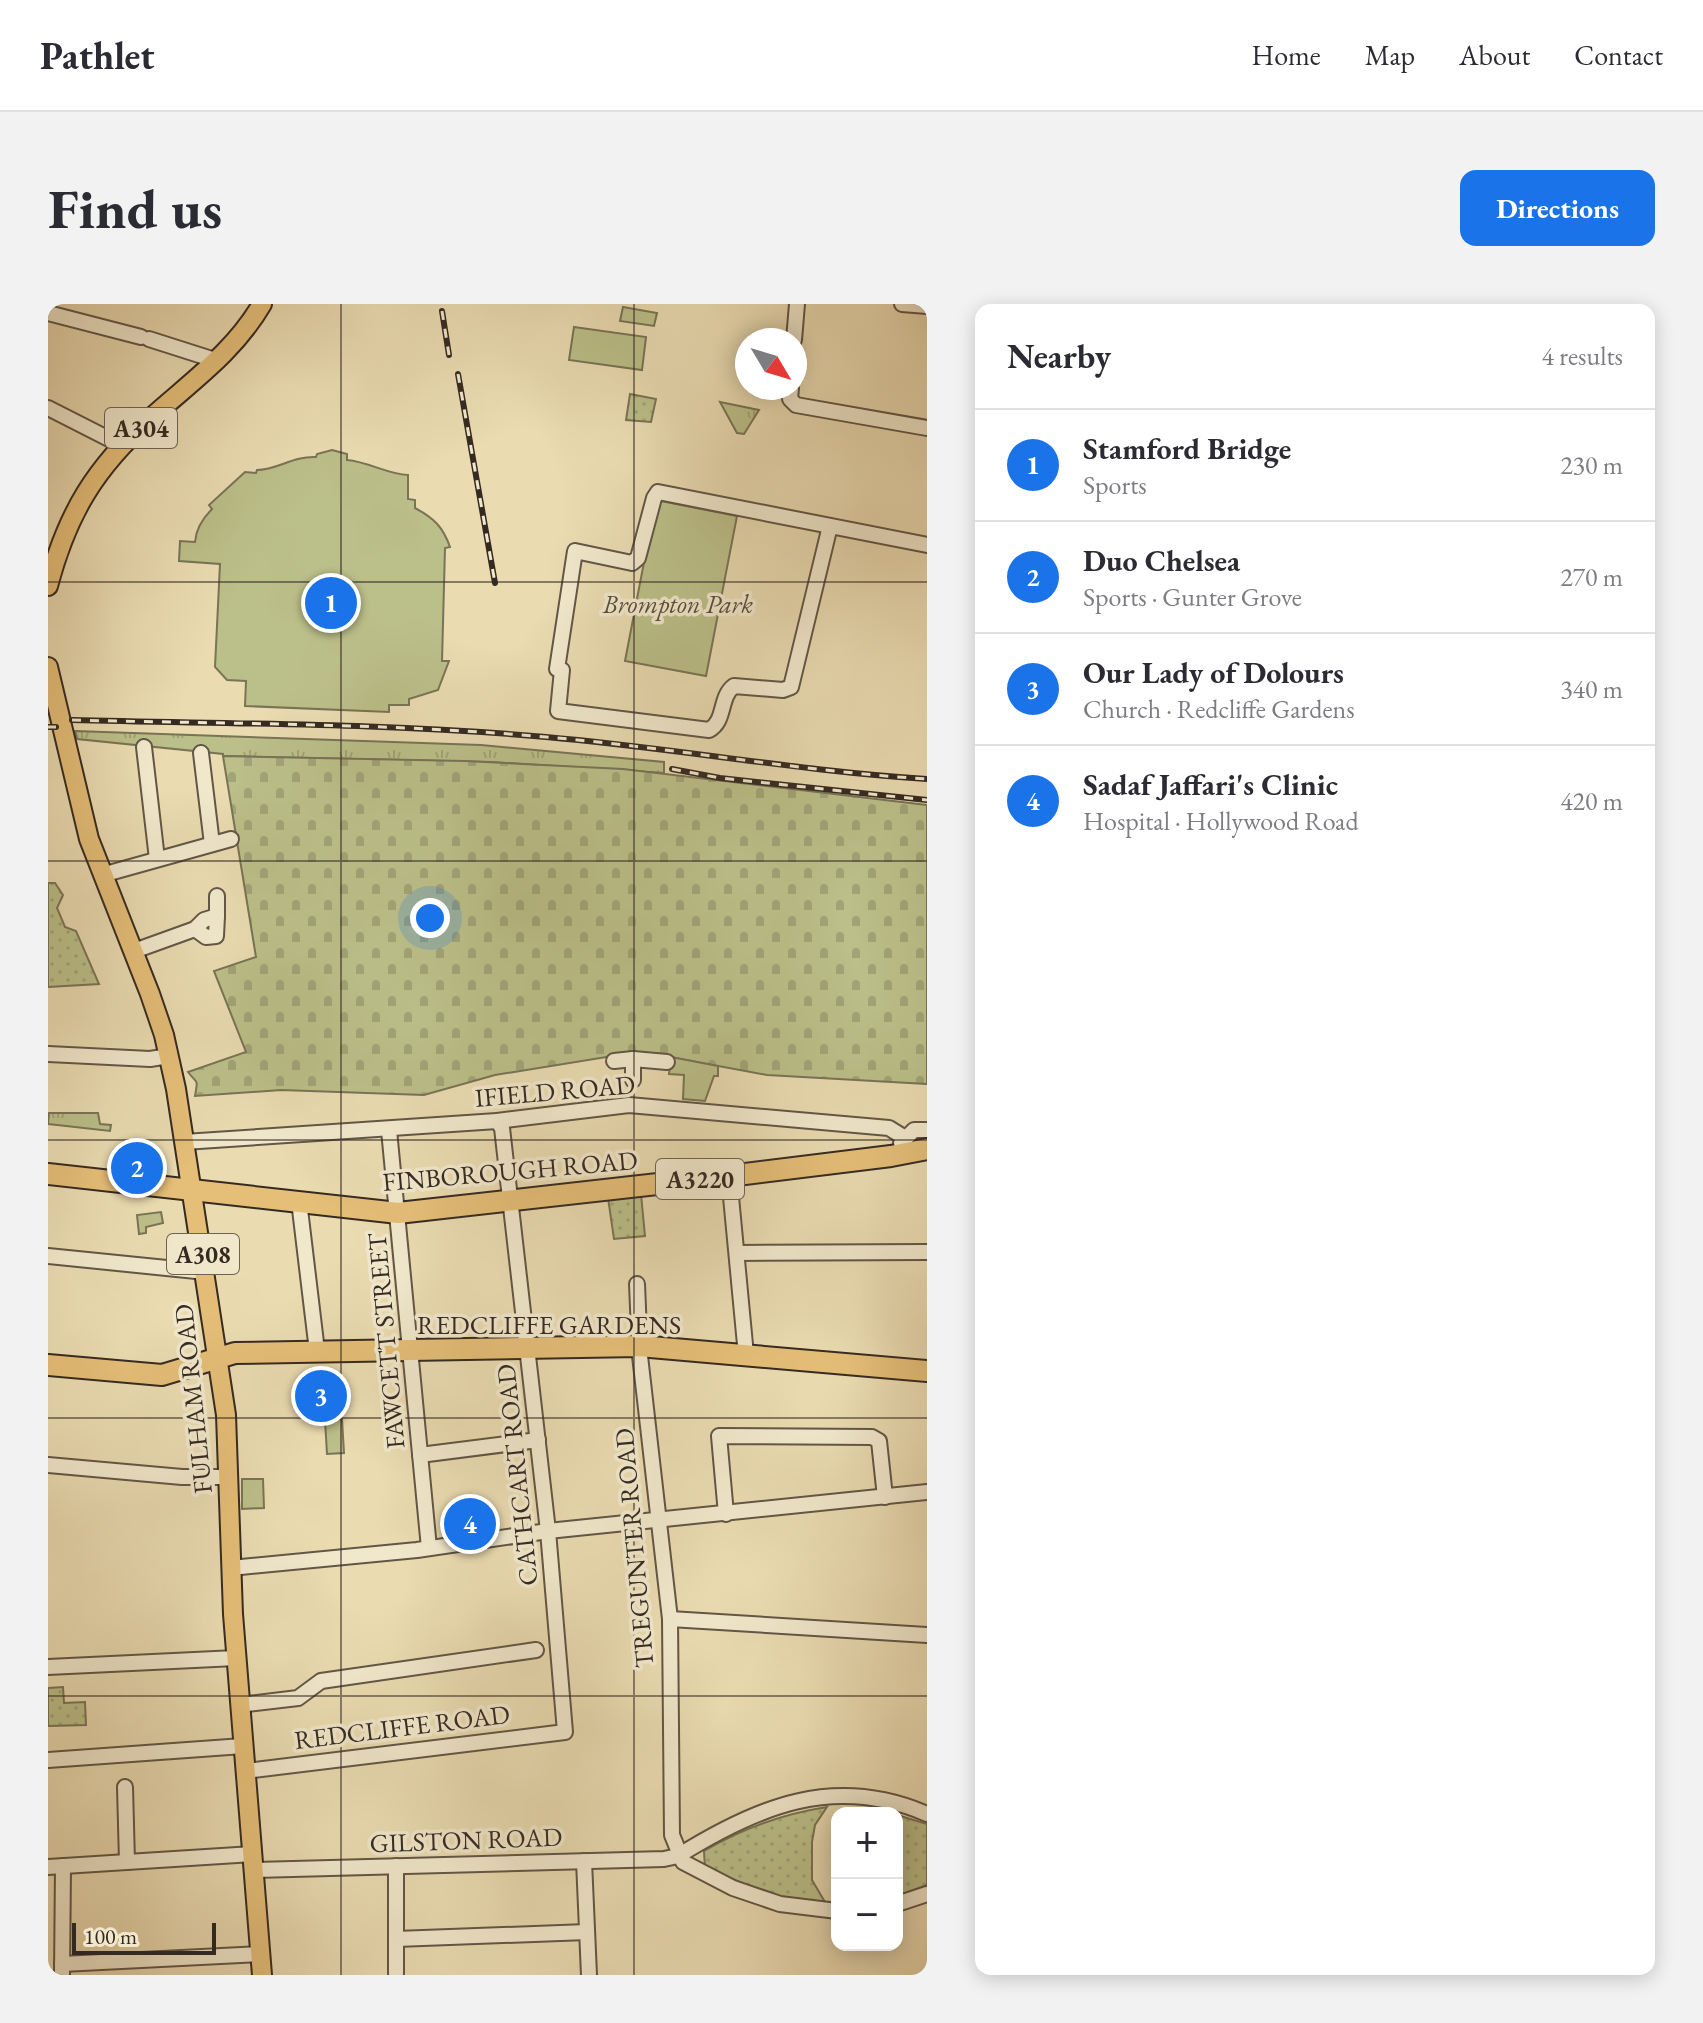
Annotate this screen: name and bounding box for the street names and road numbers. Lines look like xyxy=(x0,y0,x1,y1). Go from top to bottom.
road number: A304 xyxy=(105,408,177,448)
street label: IFIELD ROAD xyxy=(473,1067,637,1115)
street label: FINBOROUGH ROAD xyxy=(381,1143,639,1199)
road number: A3220 xyxy=(656,1159,744,1199)
street label: FAWCETT STREET xyxy=(360,1231,412,1450)
road number: A308 xyxy=(167,1234,239,1274)
street label: FULHAM ROAD xyxy=(166,1302,220,1496)
street label: REDCLIFFE GARDENS xyxy=(417,1308,681,1342)
street label: CATHCART ROAD xyxy=(488,1362,546,1588)
street label: TREGUNTER ROAD xyxy=(607,1427,661,1669)
street label: REDCLIFFE ROAD xyxy=(292,1697,512,1757)
street label: GILSTON ROAD xyxy=(369,1820,563,1860)

